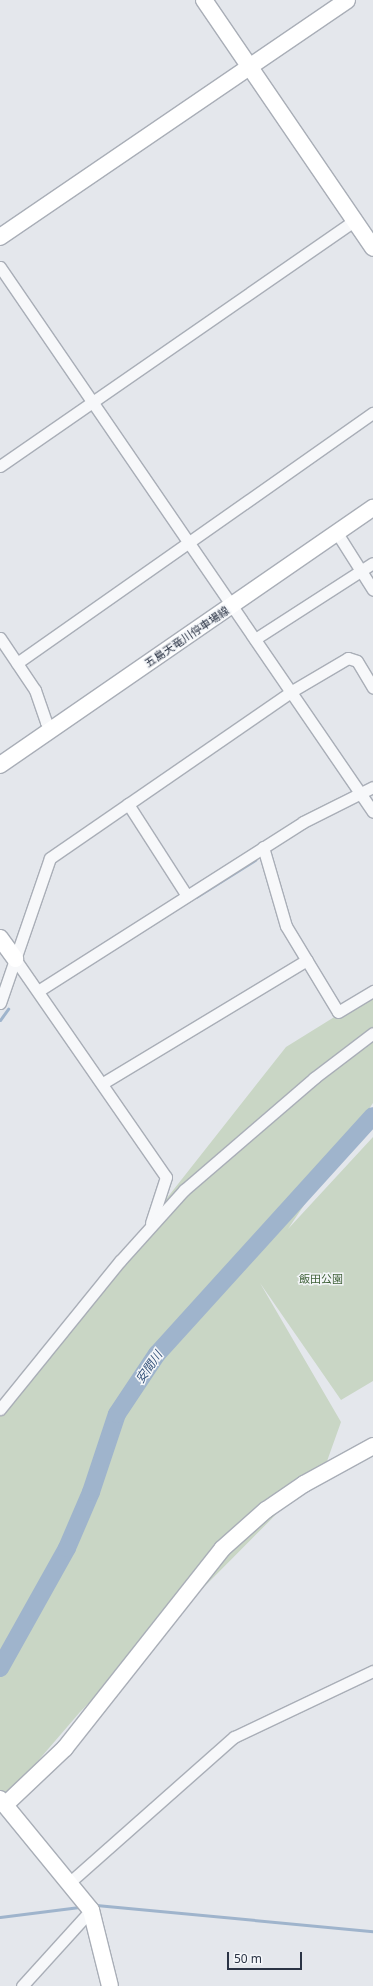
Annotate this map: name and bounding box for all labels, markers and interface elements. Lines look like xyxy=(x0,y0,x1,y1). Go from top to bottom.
street label: 五島天竜川停車場線 xyxy=(142,604,232,670)
park label: 飯田公園 xyxy=(299,1272,343,1286)
water label: 安間川 xyxy=(133,1348,165,1386)
scale bar xyxy=(229,1944,304,1970)
text: 50 m xyxy=(234,1950,262,1967)

